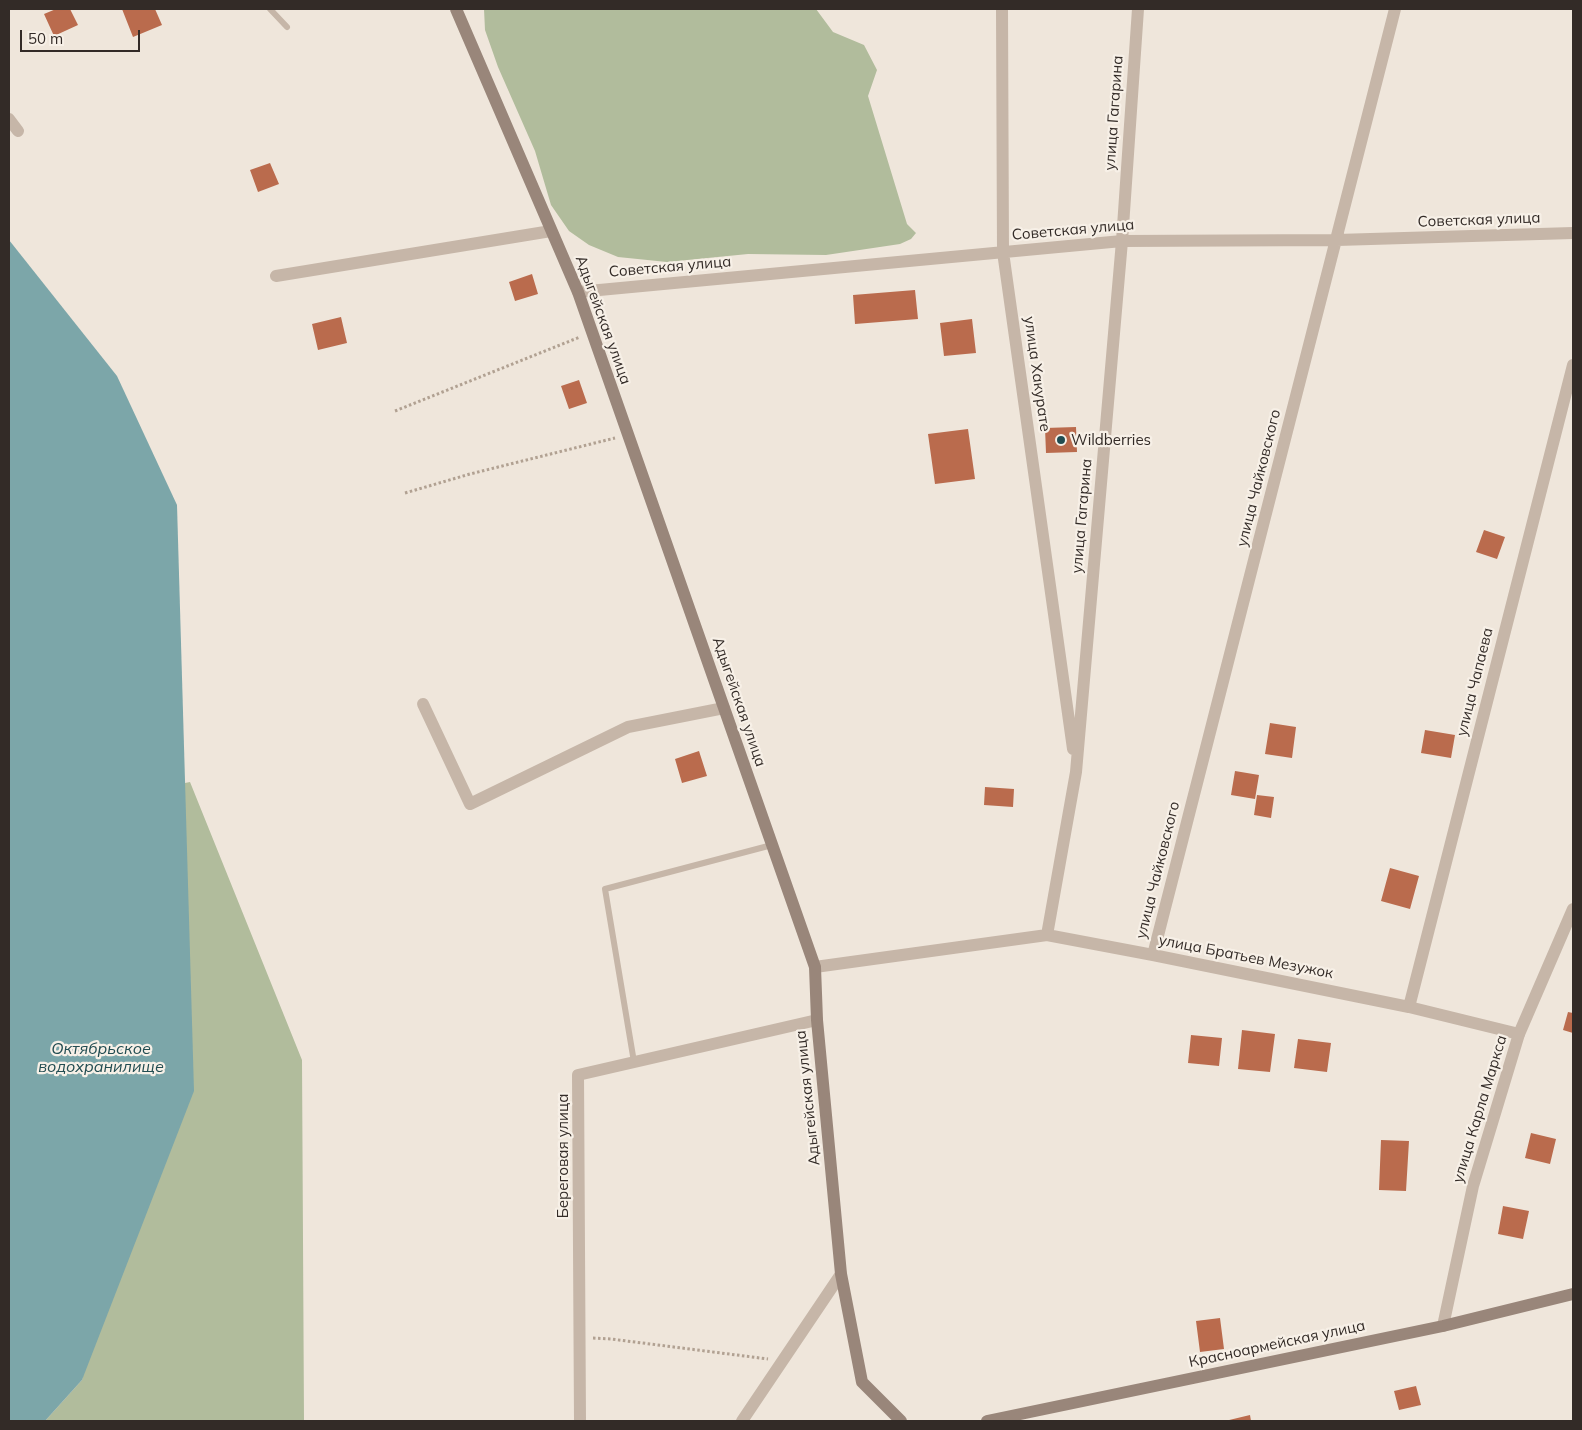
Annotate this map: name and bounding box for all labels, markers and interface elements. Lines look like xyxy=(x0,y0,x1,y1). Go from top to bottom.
scale bar xyxy=(22,20,142,52)
text: 50 m xyxy=(28,29,63,48)
street label: улица Гагарина xyxy=(1101,55,1127,171)
street label: Советская улица xyxy=(1417,209,1541,231)
street label: Советская улица xyxy=(1011,216,1135,244)
street label: Адыгейская улица xyxy=(571,253,635,387)
street label: Советская улица xyxy=(608,253,732,281)
street label: улица Хакурате xyxy=(1020,315,1054,433)
street label: улица Чайковского xyxy=(1233,407,1285,549)
place label: Wildberries xyxy=(1071,431,1151,449)
marker: Wildberries xyxy=(1055,434,1067,446)
street label: улица Гагарина xyxy=(1068,458,1096,574)
street label: улица Чапаева xyxy=(1453,626,1497,738)
street label: Адыгейская улица xyxy=(708,635,770,769)
street label: улица Чайковского xyxy=(1132,799,1184,941)
street label: улица Братьев Мезужок xyxy=(1157,931,1335,983)
street label: Адыгейская улица xyxy=(792,1029,824,1167)
street label: улица Карла Маркса xyxy=(1449,1033,1511,1185)
water label: Октябрьское водохранилище xyxy=(38,1039,164,1077)
street label: Береговая улица xyxy=(554,1094,572,1218)
street label: Красноармейская улица xyxy=(1187,1317,1367,1371)

